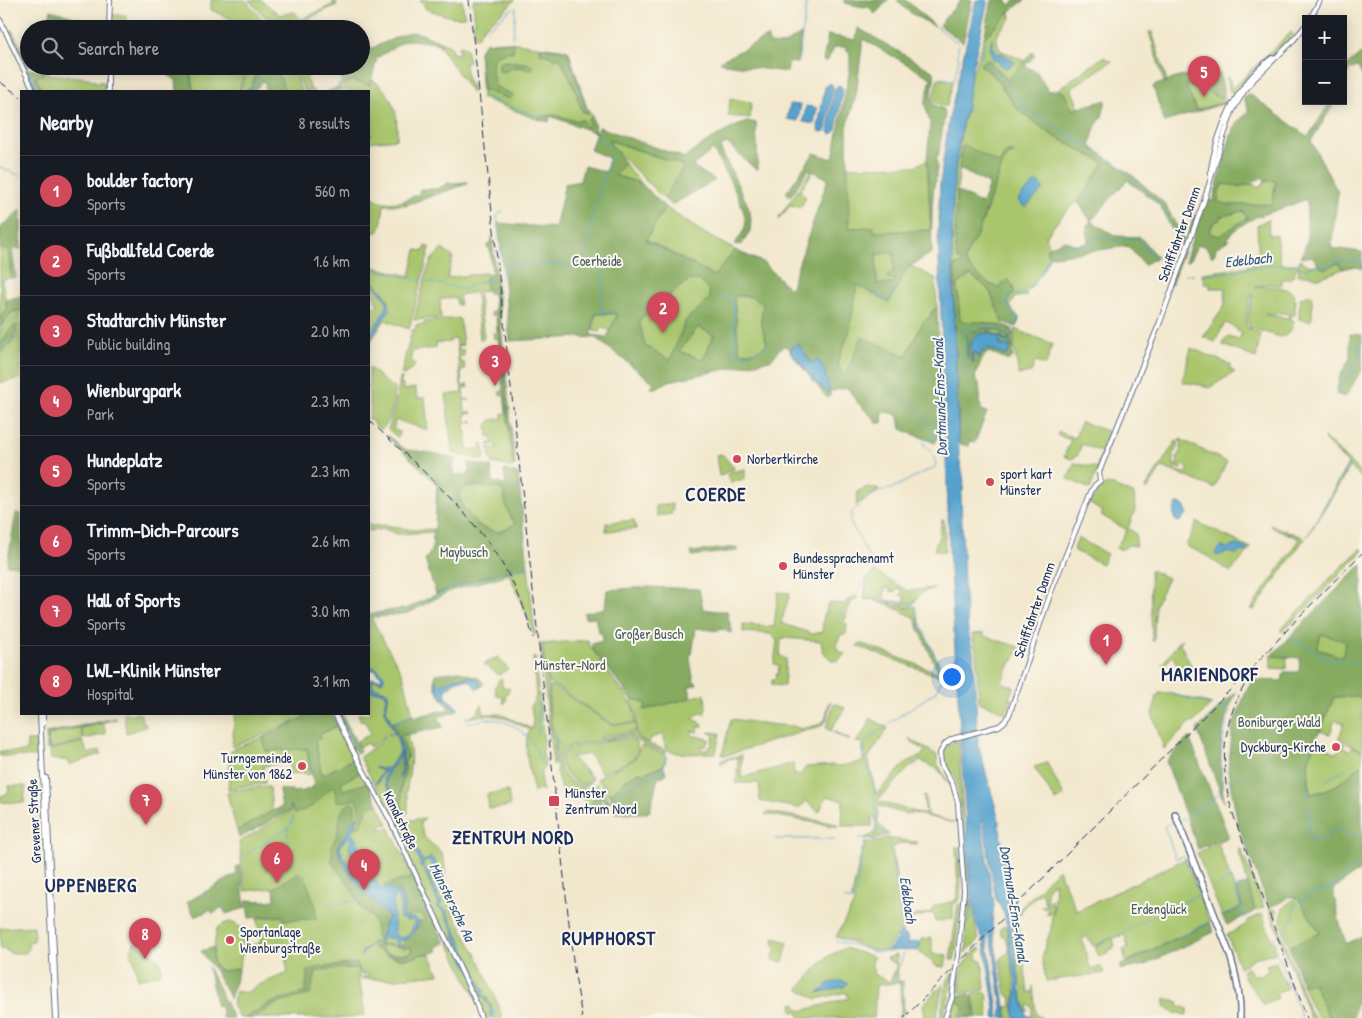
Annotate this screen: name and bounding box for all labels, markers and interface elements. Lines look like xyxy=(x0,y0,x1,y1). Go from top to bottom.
map controls xyxy=(1302,15,1347,105)
button: + xyxy=(1302,15,1347,60)
search box xyxy=(20,20,370,75)
icon: search xyxy=(38,34,66,62)
text: Search here xyxy=(78,35,159,61)
pin: 5 xyxy=(1188,56,1220,97)
button: − xyxy=(1302,60,1347,105)
text: Nearby xyxy=(40,108,93,137)
text: 8 results xyxy=(298,112,350,134)
text: boulder factory xyxy=(87,167,193,193)
text: 1 xyxy=(53,180,59,202)
text: 560 m xyxy=(315,180,350,202)
street label: Schifffahrter Damm xyxy=(1152,184,1205,284)
text: Sports xyxy=(87,193,125,215)
text: Fußballfeld Coerde xyxy=(87,237,214,263)
water label: Edelbach xyxy=(1224,246,1274,272)
text: 2 xyxy=(52,250,60,272)
text: 1.6 km xyxy=(313,250,350,272)
park label: Coerheide xyxy=(572,251,622,270)
text: Sports xyxy=(87,263,125,285)
pin: 2 xyxy=(647,292,679,333)
text: Stadtarchiv Münster xyxy=(87,307,226,333)
text: 3 xyxy=(52,320,60,342)
text: 2.0 km xyxy=(311,320,350,342)
text: Public building xyxy=(87,333,170,355)
water label: Dortmund-Ems-Kanal xyxy=(927,337,952,456)
pin: 3 xyxy=(479,345,511,386)
text: Wienburgpark xyxy=(87,377,181,403)
text: 4 xyxy=(53,390,59,412)
text: 2.3 km xyxy=(311,390,350,412)
text: Park xyxy=(87,403,114,425)
text: Hundeplatz xyxy=(87,447,162,473)
place label: Norbertkirche xyxy=(747,449,819,468)
marker: Norbertkirche xyxy=(731,453,743,465)
text: 5 xyxy=(53,460,59,482)
text: 2.3 km xyxy=(311,460,350,482)
place label: sport kart Münster xyxy=(1000,464,1052,499)
text: Sports xyxy=(87,473,125,495)
marker: sport kart Münster xyxy=(984,476,996,488)
district label: COERDE xyxy=(685,481,747,507)
text: Trimm-Dich-Parcours xyxy=(87,517,238,543)
text: 6 xyxy=(53,530,59,552)
text: 2.6 km xyxy=(312,530,350,552)
park label: Maybusch xyxy=(440,542,488,562)
text: Sports xyxy=(87,543,125,565)
place label: Bundessprachenamt Münster xyxy=(793,548,894,583)
street label: Schifffahrter Damm xyxy=(1008,559,1059,660)
marker: Bundessprachenamt Münster xyxy=(777,560,789,572)
text: Hall of Sports xyxy=(87,587,180,613)
text: 7 xyxy=(52,600,60,622)
text: 3.0 km xyxy=(311,600,350,622)
text: Sports xyxy=(87,613,125,635)
park label: Großer Busch xyxy=(615,624,683,644)
pin: 1 xyxy=(1090,624,1122,665)
park label: Münster-Nord xyxy=(534,655,606,674)
text: LWL-Klinik Münster xyxy=(87,657,221,683)
district label: MARIENDORF xyxy=(1161,661,1259,687)
your location xyxy=(939,664,965,690)
text: 8 xyxy=(53,670,59,692)
text: 3.1 km xyxy=(312,670,350,692)
text: Hospital xyxy=(87,683,134,705)
park label: Boniburger Wald xyxy=(1238,712,1321,732)
place label: Dyckburg-Kirche xyxy=(1241,737,1326,757)
marker: Dyckburg-Kirche xyxy=(1330,741,1342,753)
place label: Turngemeinde Münster von 1862 xyxy=(203,748,292,783)
marker: Turngemeinde Münster von 1862 xyxy=(296,760,308,772)
street label: Grevener Straße xyxy=(22,778,46,864)
place label: Münster Zentrum Nord xyxy=(565,783,637,818)
pin: 7 xyxy=(130,784,162,825)
street label: Kanalstraße xyxy=(378,788,424,853)
marker: Münster Zentrum Nord xyxy=(547,794,561,808)
district label: ZENTRUM NORD xyxy=(452,824,574,850)
pin: 6 xyxy=(261,842,293,883)
water label: Dortmund-Ems-Kanal xyxy=(995,844,1034,965)
pin: 4 xyxy=(348,849,380,890)
water label: Münstersche Aa xyxy=(424,859,481,946)
district label: UPPENBERG xyxy=(45,872,137,898)
water label: Edelbach xyxy=(895,875,922,926)
park label: Erdenglück xyxy=(1131,899,1187,919)
pin: 8 xyxy=(129,918,161,959)
place label: Sportanlage Wienburgstraße xyxy=(240,922,321,958)
district label: RUMPHORST xyxy=(562,925,656,951)
marker: Sportanlage Wienburgstraße xyxy=(224,934,236,946)

